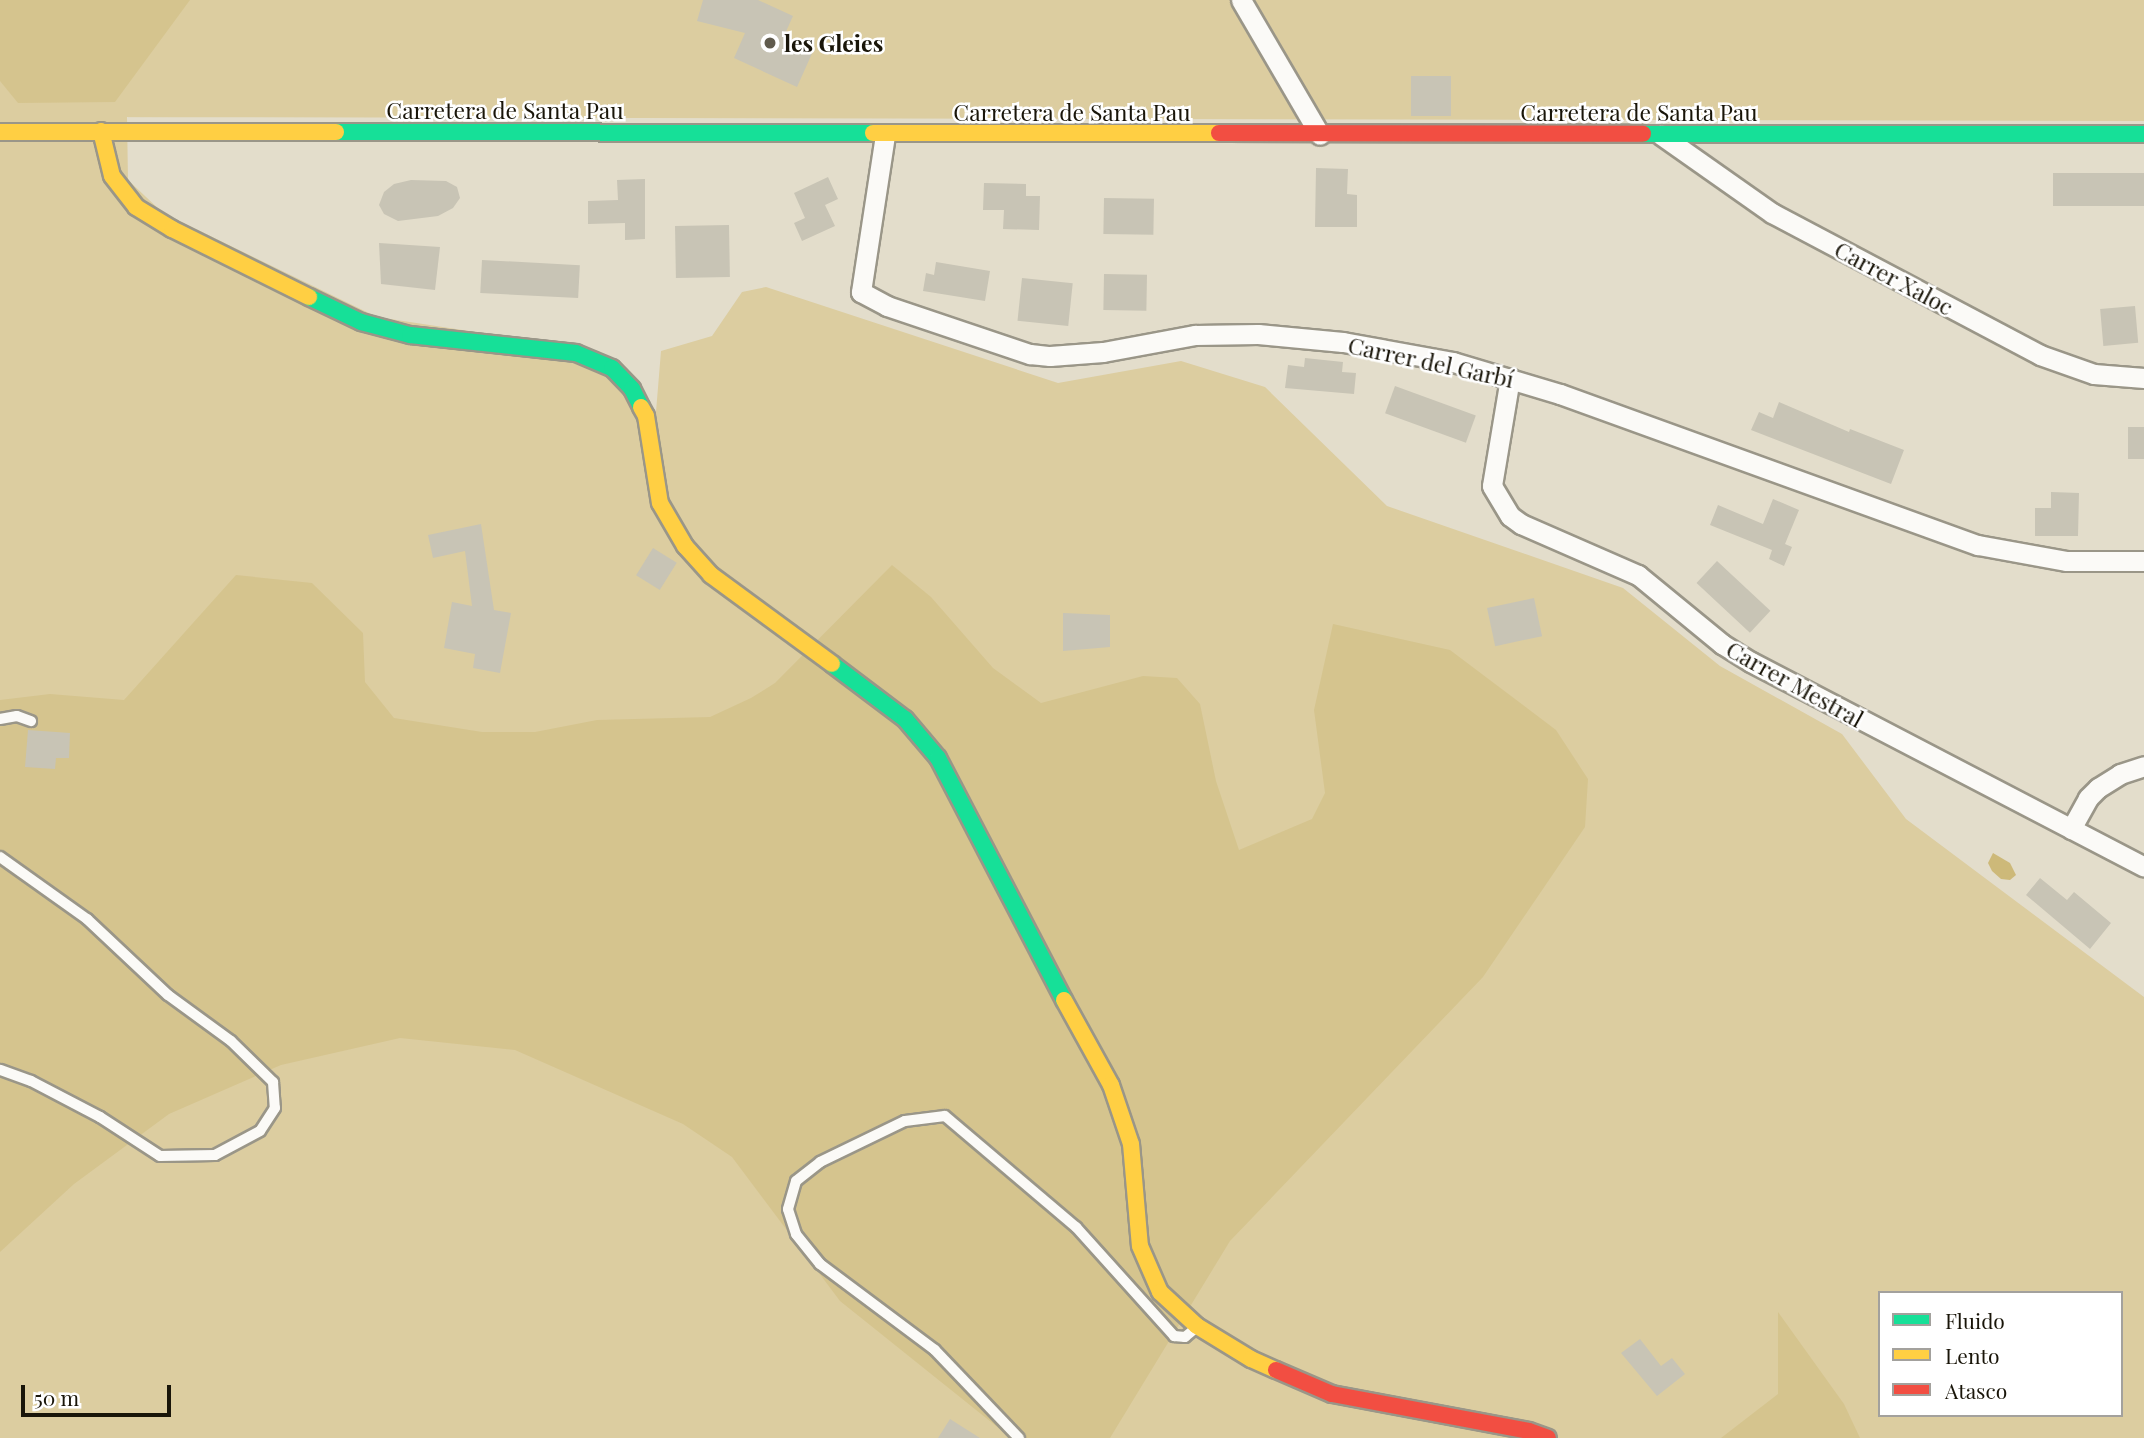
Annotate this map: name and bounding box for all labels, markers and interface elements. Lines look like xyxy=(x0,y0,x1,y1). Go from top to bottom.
place label: les Gleies xyxy=(784,29,883,57)
marker: les Gleies xyxy=(762,35,778,51)
street label: Carretera de Santa Pau xyxy=(386,96,624,124)
street label: Carretera de Santa Pau xyxy=(953,98,1191,126)
street label: Carretera de Santa Pau xyxy=(1520,98,1758,126)
street label: Carrer Xaloc xyxy=(1830,235,1958,321)
street label: Carrer del Garbí xyxy=(1345,331,1517,393)
street label: Carrer Mestral xyxy=(1721,635,1869,733)
legend xyxy=(1878,1291,2123,1417)
text: Fluido xyxy=(1945,1306,2005,1334)
text: Lento xyxy=(1945,1341,1999,1369)
scale bar xyxy=(24,1372,175,1416)
text: Atasco xyxy=(1945,1376,2007,1404)
text: 50 m xyxy=(34,1383,79,1411)

